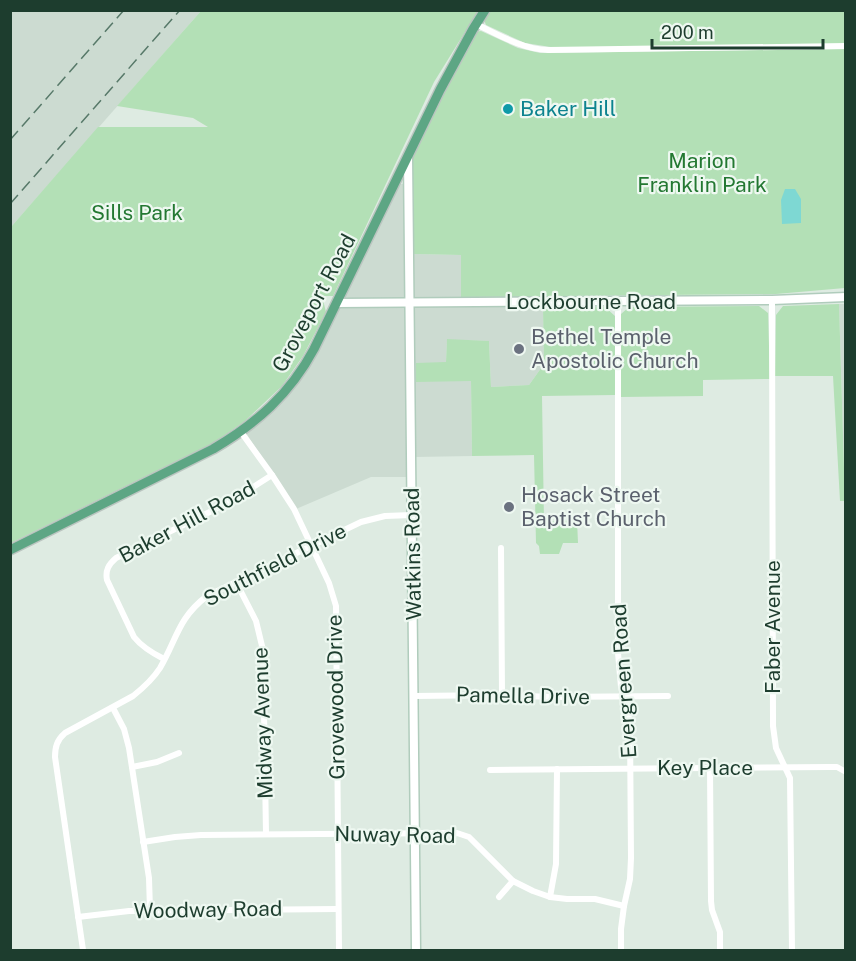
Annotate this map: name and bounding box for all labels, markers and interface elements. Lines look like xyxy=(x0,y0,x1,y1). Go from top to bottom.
scale bar xyxy=(652,12,823,50)
text: 200 m xyxy=(661,22,714,43)
place label: Baker Hill xyxy=(520,96,616,121)
marker: Baker Hill xyxy=(501,102,515,116)
park label: Marion Franklin Park xyxy=(637,148,767,197)
park label: Sills Park xyxy=(91,200,183,225)
street label: Groveport Road xyxy=(267,229,360,376)
street label: Lockbourne Road xyxy=(506,289,676,314)
place label: Bethel Temple Apostolic Church xyxy=(531,324,699,373)
marker: Bethel Temple Apostolic Church xyxy=(512,342,526,356)
street label: Baker Hill Road xyxy=(114,475,259,568)
place label: Hosack Street Baptist Church xyxy=(521,482,666,531)
street label: Watkins Road xyxy=(399,487,426,621)
marker: Hosack Street Baptist Church xyxy=(502,500,516,514)
street label: Southfield Drive xyxy=(199,518,350,611)
street label: Faber Avenue xyxy=(760,560,785,694)
street label: Evergreen Road xyxy=(606,603,641,759)
street label: Grovewood Drive xyxy=(322,614,349,780)
street label: Midway Avenue xyxy=(247,647,278,799)
street label: Pamella Drive xyxy=(456,682,590,709)
street label: Key Place xyxy=(657,755,753,780)
street label: Nuway Road xyxy=(334,821,456,848)
street label: Woodway Road xyxy=(133,896,283,923)

